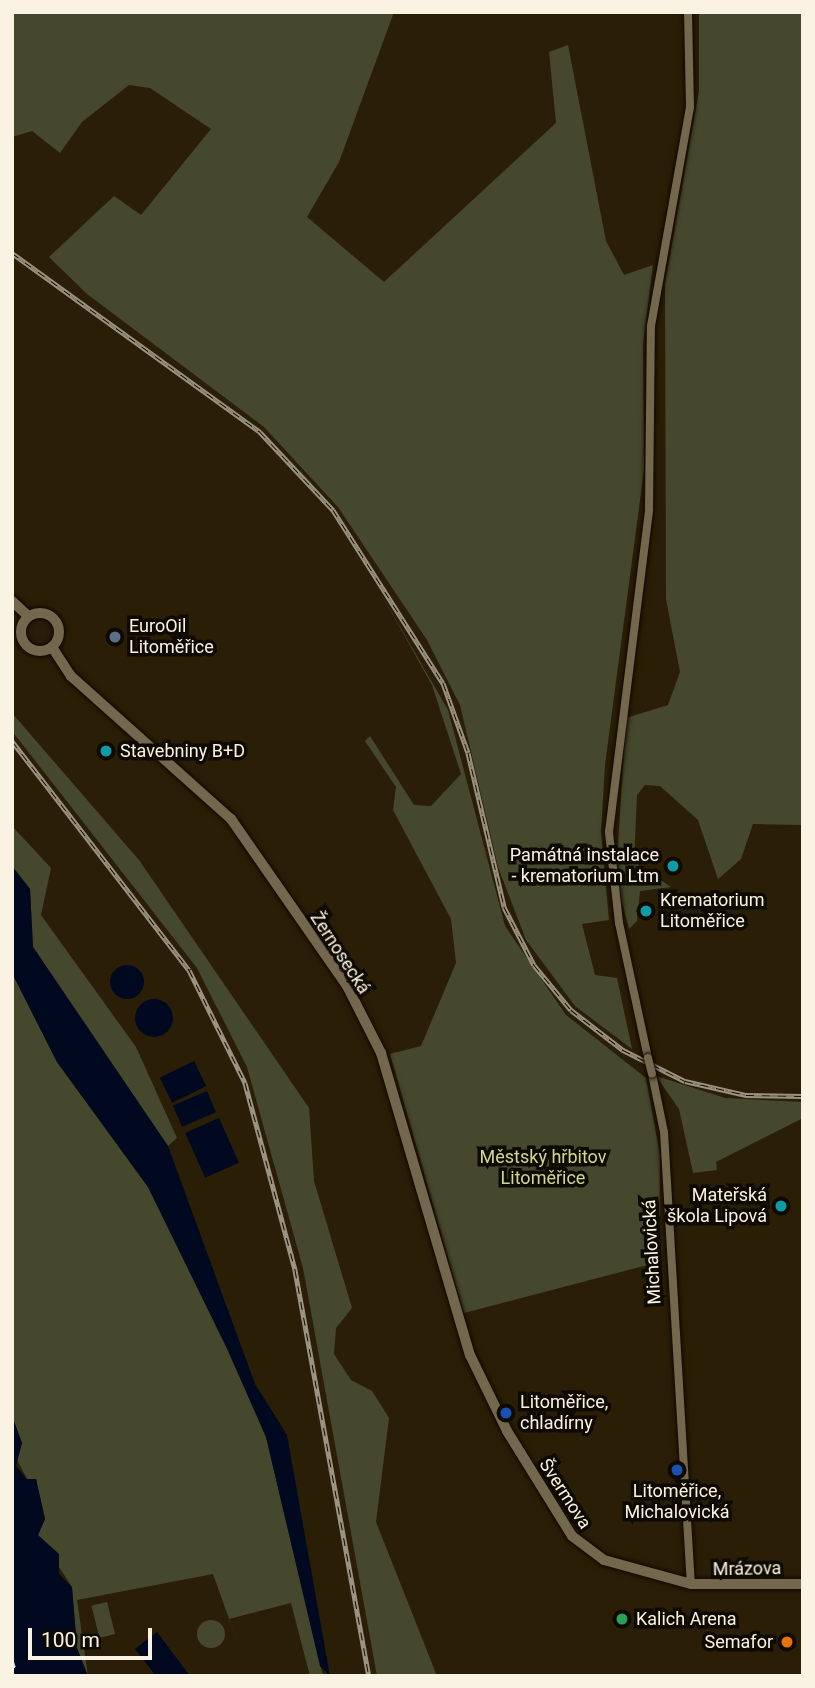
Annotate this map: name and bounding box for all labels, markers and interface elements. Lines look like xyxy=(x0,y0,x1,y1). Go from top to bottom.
place label: EuroOil Litoměřice xyxy=(129,616,214,658)
marker: EuroOil Litoměřice xyxy=(107,629,123,645)
place label: Stavebniny B+D xyxy=(120,740,245,762)
marker: Stavebniny B+D xyxy=(98,743,114,759)
place label: Památná instalace - krematorium Ltm xyxy=(510,845,659,888)
marker: Památná instalace - krematorium Ltm xyxy=(665,858,681,874)
place label: Krematorium Litoměřice xyxy=(660,890,765,932)
marker: Krematorium Litoměřice xyxy=(638,903,654,919)
street label: Žernosecká xyxy=(305,908,375,998)
park label: Městský hřbitov Litoměřice xyxy=(480,1147,606,1190)
place label: Mateřská škola Lipová xyxy=(667,1185,767,1228)
marker: Mateřská škola Lipová xyxy=(773,1198,789,1214)
street label: Michalovická xyxy=(638,1199,666,1305)
place label: Litoměřice, chladírny xyxy=(520,1392,608,1434)
marker: Litoměřice, chladírny xyxy=(498,1405,514,1421)
street label: Švermova xyxy=(534,1455,596,1533)
marker: Litoměřice, Michalovická xyxy=(669,1462,685,1478)
place label: Litoměřice, Michalovická xyxy=(624,1481,730,1524)
street label: Mrázova xyxy=(713,1558,781,1580)
place label: Kalich Arena xyxy=(636,1608,737,1630)
marker: Kalich Arena xyxy=(614,1611,630,1627)
scale bar xyxy=(32,1614,156,1658)
text: 100 m xyxy=(41,1628,100,1652)
place label: Semafor xyxy=(705,1631,773,1653)
marker: Semafor xyxy=(779,1634,795,1650)

